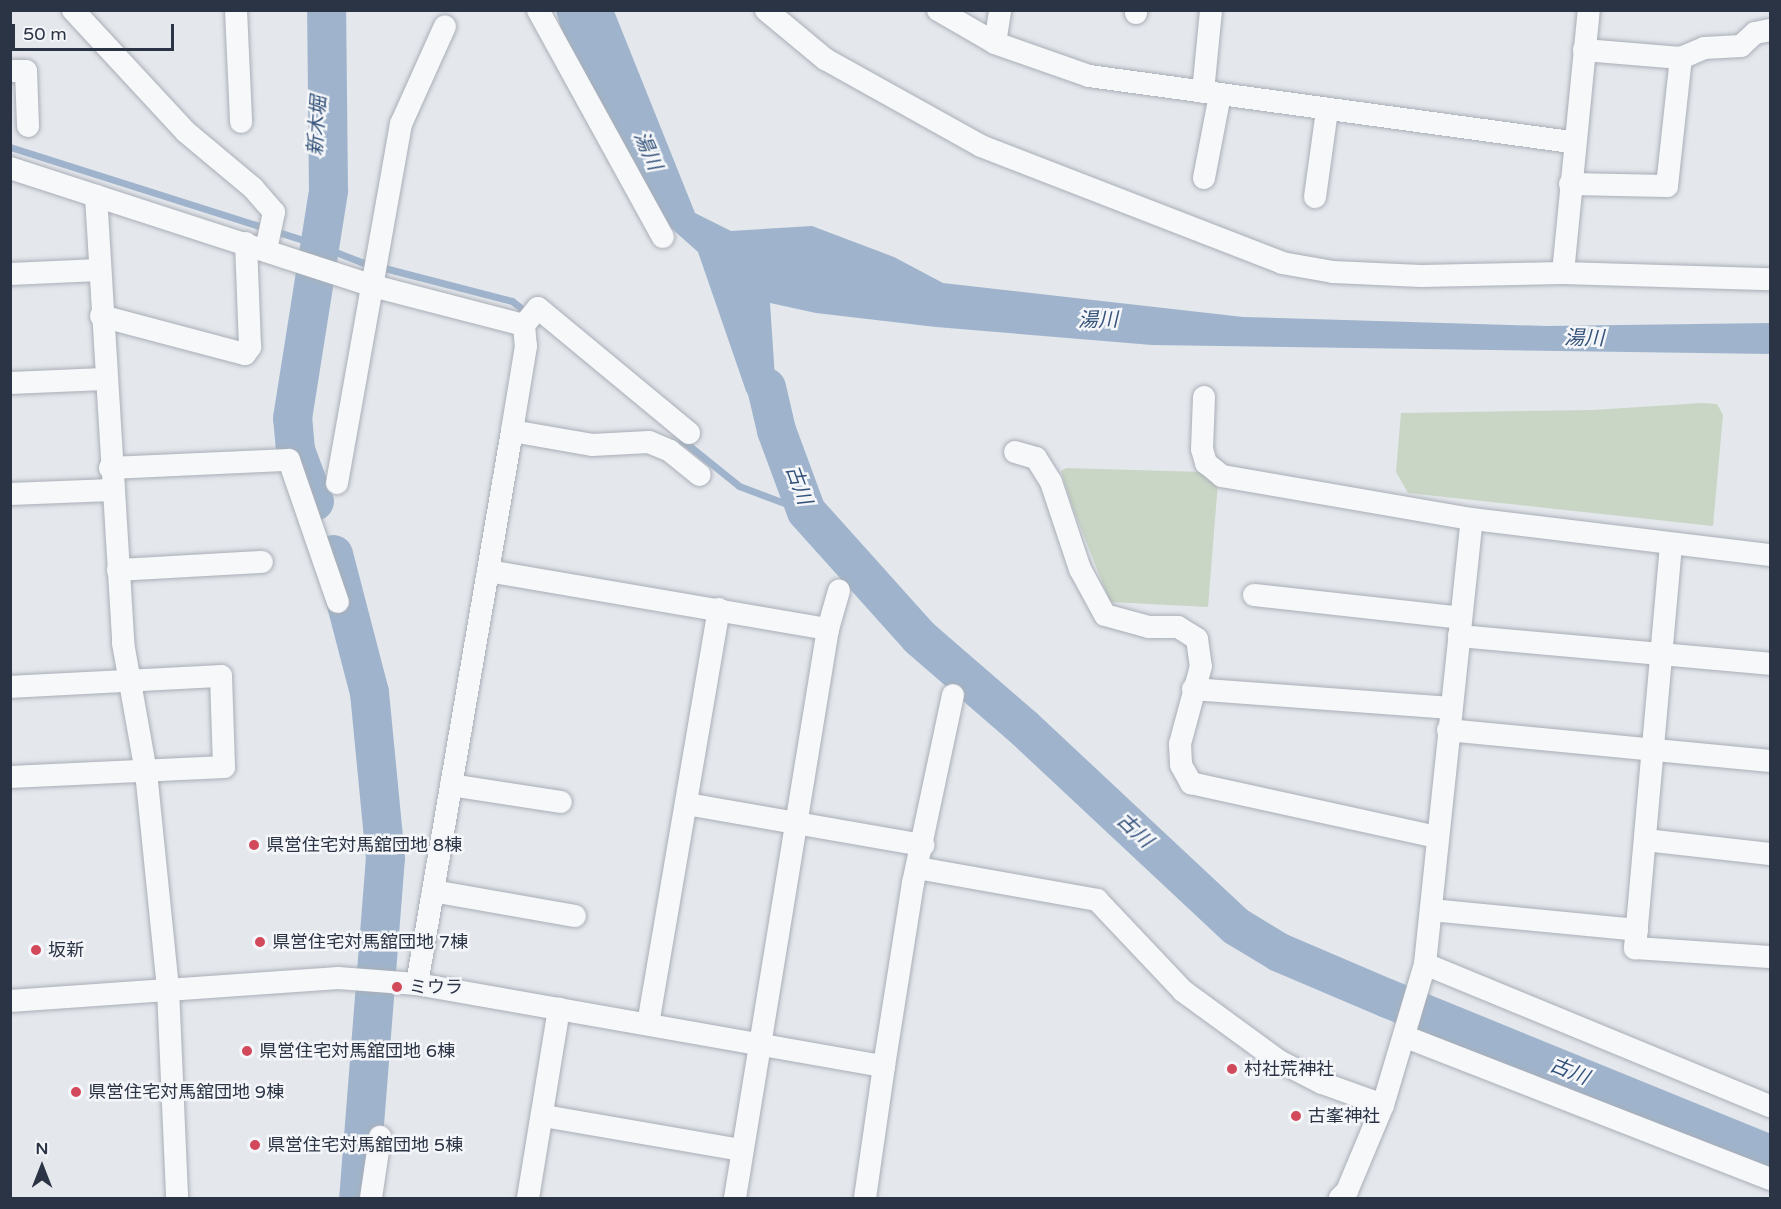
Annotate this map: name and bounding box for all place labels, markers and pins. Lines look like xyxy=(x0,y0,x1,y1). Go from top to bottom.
place label: 県営住宅対馬舘団地 8棟 xyxy=(266,834,462,856)
marker: 県営住宅対馬舘団地 8棟 xyxy=(247,838,261,852)
place label: 県営住宅対馬舘団地 7棟 xyxy=(272,931,468,953)
marker: 県営住宅対馬舘団地 7棟 xyxy=(253,935,267,949)
place label: 坂新 xyxy=(48,939,84,961)
marker: 坂新 xyxy=(29,943,43,957)
place label: ミウラ xyxy=(409,976,463,998)
marker: ミウラ xyxy=(390,980,404,994)
place label: 県営住宅対馬舘団地 6棟 xyxy=(259,1040,455,1062)
marker: 県営住宅対馬舘団地 6棟 xyxy=(240,1044,254,1058)
place label: 村社荒神社 xyxy=(1244,1058,1334,1080)
marker: 村社荒神社 xyxy=(1225,1062,1239,1076)
place label: 県営住宅対馬舘団地 9棟 xyxy=(88,1081,284,1103)
marker: 県営住宅対馬舘団地 9棟 xyxy=(69,1085,83,1099)
place label: 古峯神社 xyxy=(1308,1105,1380,1127)
marker: 古峯神社 xyxy=(1289,1109,1303,1123)
place label: 県営住宅対馬舘団地 5棟 xyxy=(267,1134,463,1156)
marker: 県営住宅対馬舘団地 5棟 xyxy=(248,1138,262,1152)

